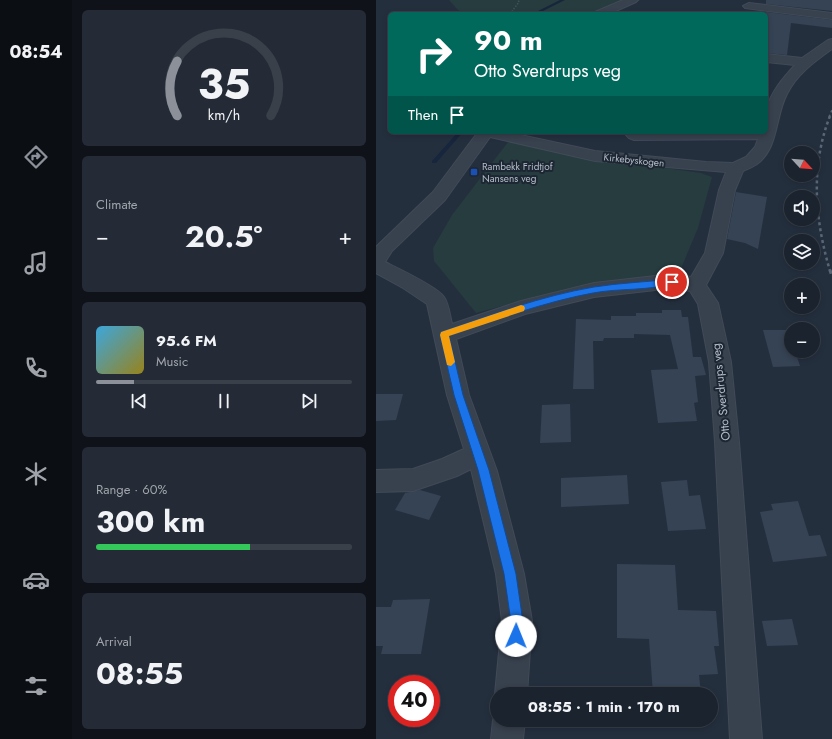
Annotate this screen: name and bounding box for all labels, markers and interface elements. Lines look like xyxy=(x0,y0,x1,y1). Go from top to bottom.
text: 90 m xyxy=(474,20,543,61)
icon: right xyxy=(408,28,460,80)
text: 08:54 xyxy=(9,39,63,65)
text: 35 xyxy=(198,54,250,115)
text: Otto Sverdrups veg xyxy=(474,58,621,84)
text: km/h xyxy=(208,104,240,124)
text: Then xyxy=(408,104,438,126)
icon: arrive xyxy=(446,104,468,126)
icon: directions xyxy=(22,143,50,171)
north arrow xyxy=(784,146,820,182)
map controls xyxy=(784,146,820,358)
street label: Kirkebyskogen xyxy=(603,149,665,171)
place label: Rambekk Fridtjof Nansens veg xyxy=(482,159,554,186)
marker: Rambekk Fridtjof Nansens veg xyxy=(469,167,479,177)
button: sound xyxy=(784,190,820,226)
text: Climate xyxy=(96,195,137,214)
text: 20.5° xyxy=(185,215,262,258)
text: − xyxy=(96,220,109,252)
text: + xyxy=(338,220,352,252)
button: layers xyxy=(784,234,820,270)
icon: music xyxy=(22,249,50,277)
pin xyxy=(655,265,689,299)
icon: arrive xyxy=(661,271,683,293)
button: + xyxy=(784,278,820,314)
button: − xyxy=(784,322,820,358)
text: 95.6 FM xyxy=(156,330,217,352)
street label: Otto Sverdrups veg xyxy=(707,342,735,442)
text: Music xyxy=(156,352,188,371)
icon: phone xyxy=(22,354,50,382)
icon: previous xyxy=(128,390,150,412)
icon: pause xyxy=(213,390,235,412)
icon: next xyxy=(298,390,320,412)
icon: climate xyxy=(22,460,50,488)
text: Range · 60% xyxy=(96,480,167,499)
text: 300 km xyxy=(96,500,205,543)
icon: car xyxy=(22,566,50,594)
position arrow xyxy=(495,615,537,657)
text: Arrival xyxy=(96,632,132,651)
text: 08:55 xyxy=(96,652,183,695)
icon: filters xyxy=(22,672,50,700)
speed limit sign: 40 xyxy=(388,675,440,727)
text: 08:55 · 1 min · 170 m xyxy=(528,696,680,718)

